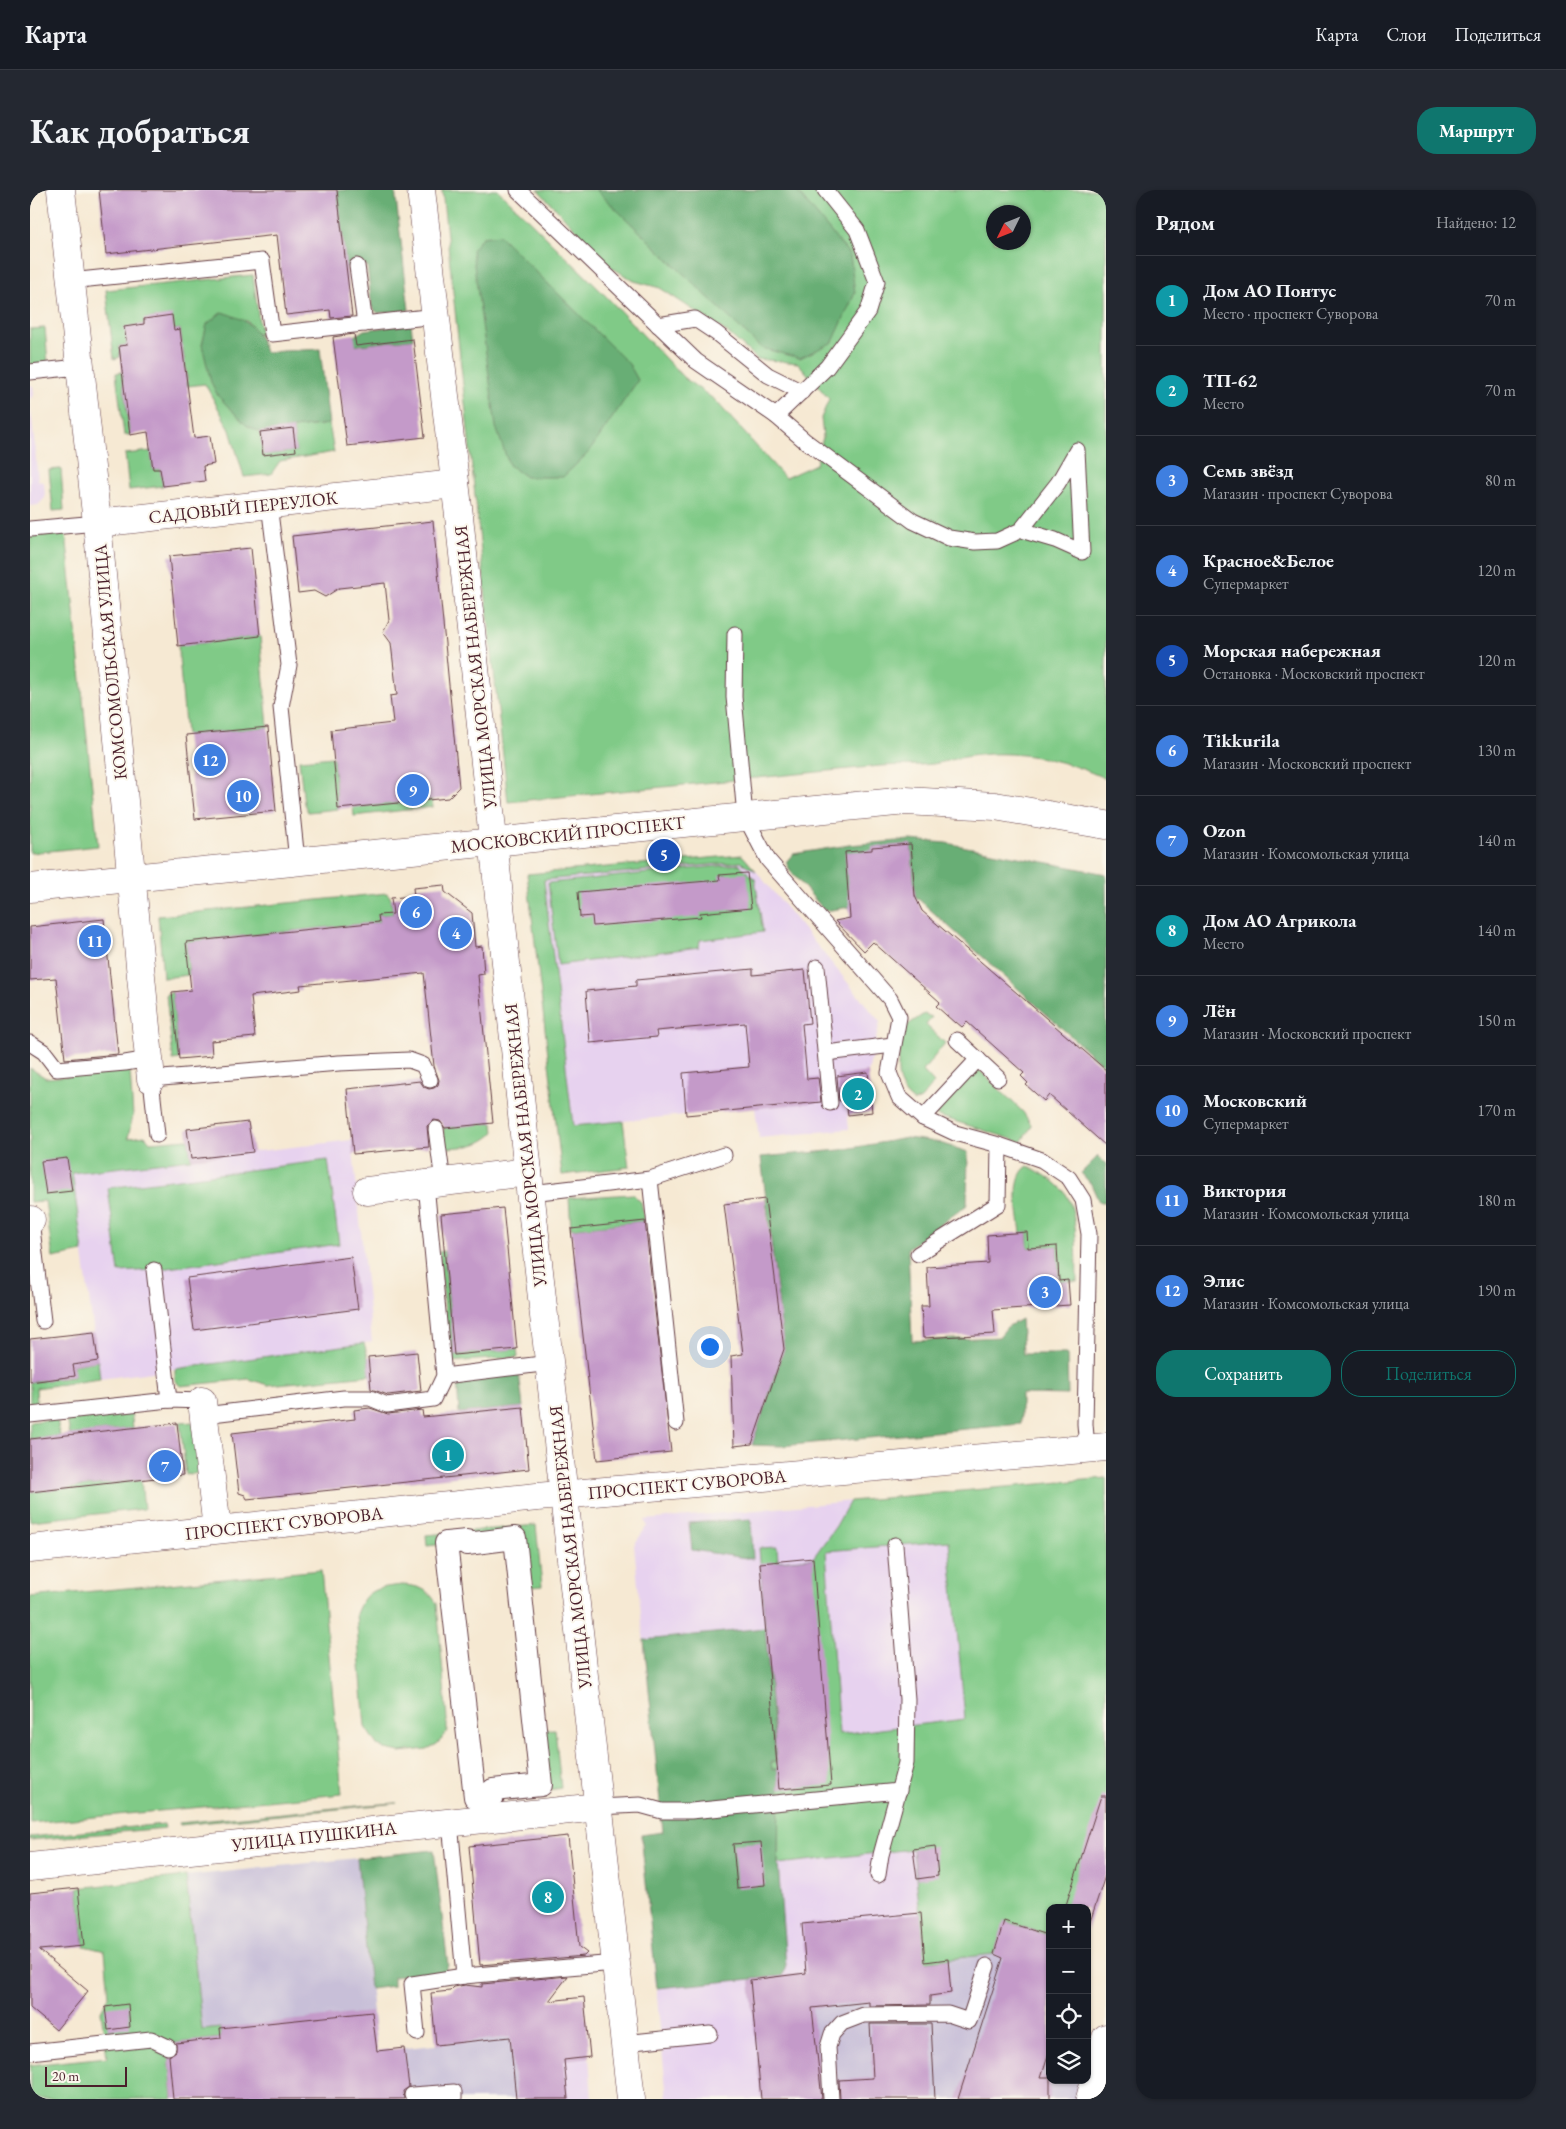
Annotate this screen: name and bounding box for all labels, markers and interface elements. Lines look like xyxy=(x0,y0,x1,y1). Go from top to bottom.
text: Карта xyxy=(25,19,87,50)
text: Карта xyxy=(1316,23,1359,46)
text: Слои xyxy=(1387,23,1426,46)
text: Поделиться xyxy=(1454,23,1541,46)
button: Маршрут xyxy=(1417,107,1536,154)
text: Как добраться xyxy=(30,108,250,153)
north arrow xyxy=(986,205,1031,250)
text: Рядом xyxy=(1156,209,1215,236)
text: Найдено: 12 xyxy=(1436,212,1516,233)
text: Дом АО Понтус xyxy=(1203,278,1336,303)
text: 1 xyxy=(1168,290,1176,311)
text: 70 m xyxy=(1485,290,1516,311)
text: Место · проспект Суворова xyxy=(1203,303,1378,324)
text: ТП-62 xyxy=(1203,368,1257,393)
text: 2 xyxy=(1168,380,1176,401)
text: 70 m xyxy=(1485,380,1516,401)
text: Место xyxy=(1203,393,1244,414)
text: Семь звёзд xyxy=(1203,458,1294,483)
text: 3 xyxy=(1168,470,1176,491)
text: 80 m xyxy=(1485,470,1516,491)
text: Магазин · проспект Суворова xyxy=(1203,483,1393,504)
street label: САДОВЫЙ ПЕРЕУЛОК xyxy=(147,486,339,528)
street label: УЛИЦА МОРСКАЯ НАБЕРЕЖНАЯ xyxy=(449,524,501,811)
street label: КОМСОМОЛЬСКАЯ УЛИЦА xyxy=(88,543,132,781)
text: Красное&Белое xyxy=(1203,548,1334,573)
text: 4 xyxy=(1168,560,1176,581)
text: 120 m xyxy=(1477,560,1516,581)
text: Супермаркет xyxy=(1203,573,1289,594)
text: Морская набережная xyxy=(1203,638,1381,663)
text: 5 xyxy=(1168,650,1176,671)
text: 120 m xyxy=(1477,650,1516,671)
text: Остановка · Московский проспект xyxy=(1203,663,1424,684)
text: Tikkurila xyxy=(1203,728,1280,753)
text: 6 xyxy=(1168,740,1176,761)
text: 130 m xyxy=(1477,740,1516,761)
pin: 12 xyxy=(194,741,226,779)
text: Магазин · Московский проспект xyxy=(1203,753,1411,774)
pin: 9 xyxy=(397,771,429,809)
pin: 10 xyxy=(227,777,259,815)
street label: МОСКОВСКИЙ ПРОСПЕКТ xyxy=(450,810,687,858)
text: Ozon xyxy=(1203,818,1246,843)
text: 7 xyxy=(1168,830,1176,851)
text: 140 m xyxy=(1477,830,1516,851)
pin: 5 xyxy=(648,836,680,874)
text: Магазин · Комсомольская улица xyxy=(1203,843,1409,864)
pin: 6 xyxy=(400,893,432,931)
text: Дом АО Агрикола xyxy=(1203,908,1357,933)
pin: 4 xyxy=(440,914,472,952)
text: 8 xyxy=(1168,920,1176,941)
text: 140 m xyxy=(1477,920,1516,941)
pin: 11 xyxy=(79,922,111,960)
text: Место xyxy=(1203,933,1244,954)
text: Лён xyxy=(1203,998,1236,1023)
street label: УЛИЦА МОРСКАЯ НАБЕРЕЖНАЯ xyxy=(499,1002,551,1289)
text: 9 xyxy=(1168,1010,1176,1031)
text: 150 m xyxy=(1477,1010,1516,1031)
text: Магазин · Московский проспект xyxy=(1203,1023,1411,1044)
pin: 2 xyxy=(842,1075,874,1113)
text: Московский xyxy=(1203,1088,1307,1113)
text: 10 xyxy=(1164,1100,1180,1121)
text: 170 m xyxy=(1477,1100,1516,1121)
text: Супермаркет xyxy=(1203,1113,1289,1134)
text: Виктория xyxy=(1203,1178,1286,1203)
text: 11 xyxy=(1164,1190,1180,1211)
text: 180 m xyxy=(1477,1190,1516,1211)
text: Магазин · Комсомольская улица xyxy=(1203,1203,1409,1224)
text: Элис xyxy=(1203,1268,1245,1293)
pin: 3 xyxy=(1029,1273,1061,1311)
text: 12 xyxy=(1164,1280,1180,1301)
text: 190 m xyxy=(1477,1280,1516,1301)
text: Магазин · Комсомольская улица xyxy=(1203,1293,1409,1314)
your location xyxy=(697,1334,723,1360)
button: Сохранить xyxy=(1156,1350,1331,1397)
button: Поделиться xyxy=(1341,1350,1516,1397)
street label: УЛИЦА МОРСКАЯ НАБЕРЕЖНАЯ xyxy=(544,1404,596,1691)
pin: 1 xyxy=(432,1436,464,1474)
pin: 7 xyxy=(149,1447,181,1485)
street label: ПРОСПЕКТ СУВОРОВА xyxy=(587,1464,788,1504)
street label: ПРОСПЕКТ СУВОРОВА xyxy=(184,1501,385,1545)
street label: УЛИЦА ПУШКИНА xyxy=(229,1816,398,1856)
pin: 8 xyxy=(532,1878,564,1916)
map controls xyxy=(1046,1904,1091,2084)
button: + xyxy=(1046,1904,1091,1949)
button: − xyxy=(1046,1949,1091,1994)
button: locate xyxy=(1046,1994,1091,2039)
button: layers xyxy=(1046,2039,1091,2084)
scale bar xyxy=(45,2064,128,2087)
text: 20 m xyxy=(52,2067,79,2085)

